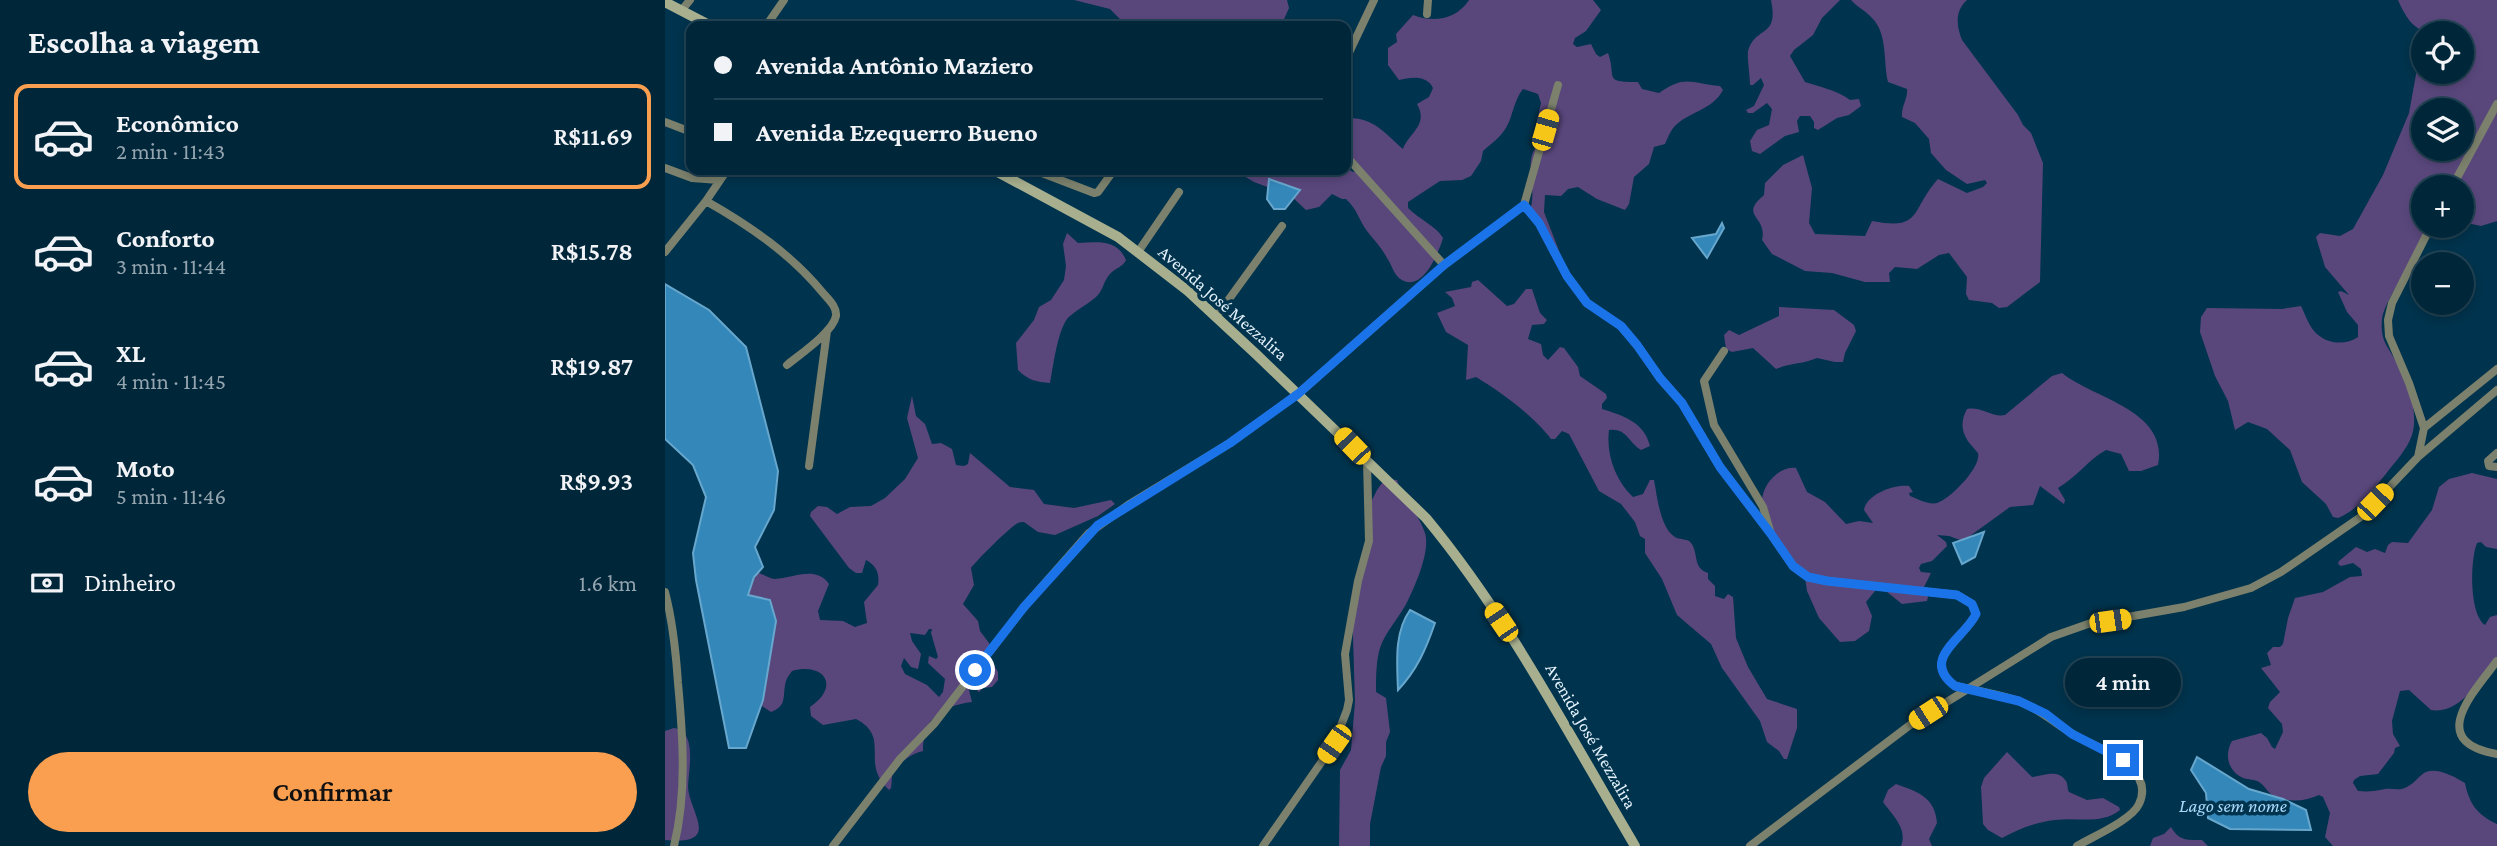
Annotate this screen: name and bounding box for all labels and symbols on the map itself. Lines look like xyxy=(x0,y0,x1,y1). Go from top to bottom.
car xyxy=(1530,107,1561,153)
street label: Avenida José Mezzalira xyxy=(1154,242,1292,364)
car xyxy=(1330,424,1375,468)
car xyxy=(2353,480,2398,524)
car xyxy=(1481,599,1522,645)
car xyxy=(2088,608,2133,634)
route start xyxy=(959,654,991,686)
callout: 4 min xyxy=(2065,658,2181,708)
street label: Avenida José Mezzalira xyxy=(1541,660,1641,812)
car xyxy=(1905,693,1952,733)
car xyxy=(1314,721,1355,767)
route end xyxy=(2107,744,2139,776)
water label: Lago sem nome xyxy=(2179,795,2287,816)

